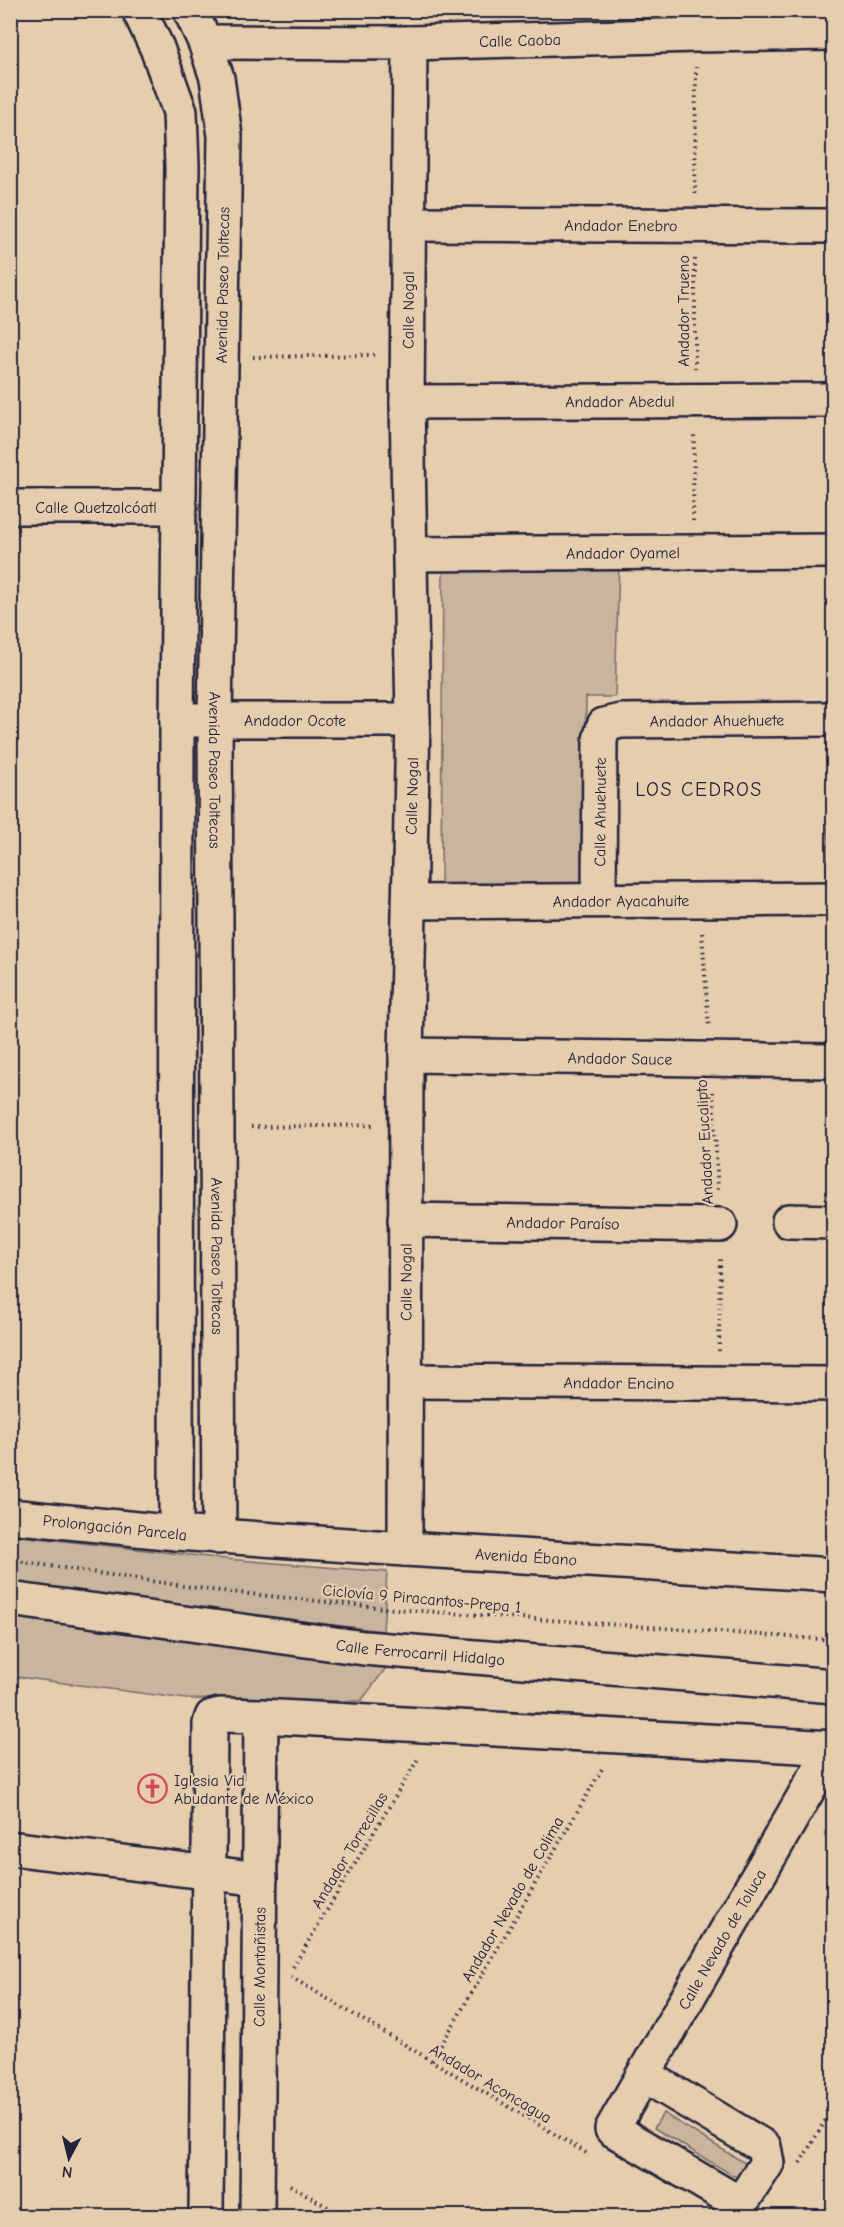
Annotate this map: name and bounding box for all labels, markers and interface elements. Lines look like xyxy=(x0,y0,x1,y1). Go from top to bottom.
street label: Calle Caoba xyxy=(479,31,561,51)
street label: Avenida Paseo Toltecas xyxy=(213,206,233,364)
street label: Andador Enebro xyxy=(564,217,678,235)
street label: Andador Trueno xyxy=(675,255,693,367)
street label: Calle Nogal xyxy=(399,271,418,349)
street label: Andador Abedul xyxy=(565,393,675,411)
street label: Calle Quetzalcóatl xyxy=(35,499,157,517)
street label: Andador Oyamel xyxy=(566,544,680,563)
street label: Avenida Paseo Toltecas xyxy=(205,691,224,849)
street label: Andador Ahuehuete xyxy=(650,711,784,731)
street label: Andador Ocote xyxy=(244,712,346,730)
street label: Calle Nogal xyxy=(403,757,422,835)
street label: Calle Ahuehuete xyxy=(591,757,610,867)
district label: LOS CEDROS xyxy=(635,778,763,801)
street label: Andador Ayacahuite xyxy=(553,892,689,911)
street label: Andador Sauce xyxy=(568,1049,672,1069)
street label: Andador Eucalipto xyxy=(693,1079,717,1205)
street label: Avenida Paseo Toltecas xyxy=(207,1178,226,1335)
street label: Andador Paraíso xyxy=(506,1214,620,1233)
street label: Calle Nogal xyxy=(397,1243,416,1321)
street label: Andador Encino xyxy=(564,1374,674,1393)
street label: Prolongación Parcela xyxy=(42,1511,188,1545)
street label: Avenida Ébano xyxy=(475,1545,578,1569)
street label: Ciclovía 9 Piracantos-Prepa 1 xyxy=(322,1581,522,1617)
street label: Calle Ferrocarril Hidalgo xyxy=(335,1636,506,1669)
place label: Iglesia Vid Abudante de México xyxy=(174,1772,314,1808)
church icon: Iglesia Vid Abudante de México xyxy=(137,1773,169,1805)
street label: Andador Torrecillas xyxy=(308,1789,392,1912)
street label: Andador Nevado de Colima xyxy=(458,1814,568,1985)
street label: Calle Nevado de Toluca xyxy=(675,1866,770,2013)
street label: Calle Montañistas xyxy=(251,1907,269,2027)
street label: Andador Aconcagua xyxy=(426,2040,555,2127)
north arrow xyxy=(39,2128,99,2188)
text: N xyxy=(61,2162,74,2181)

